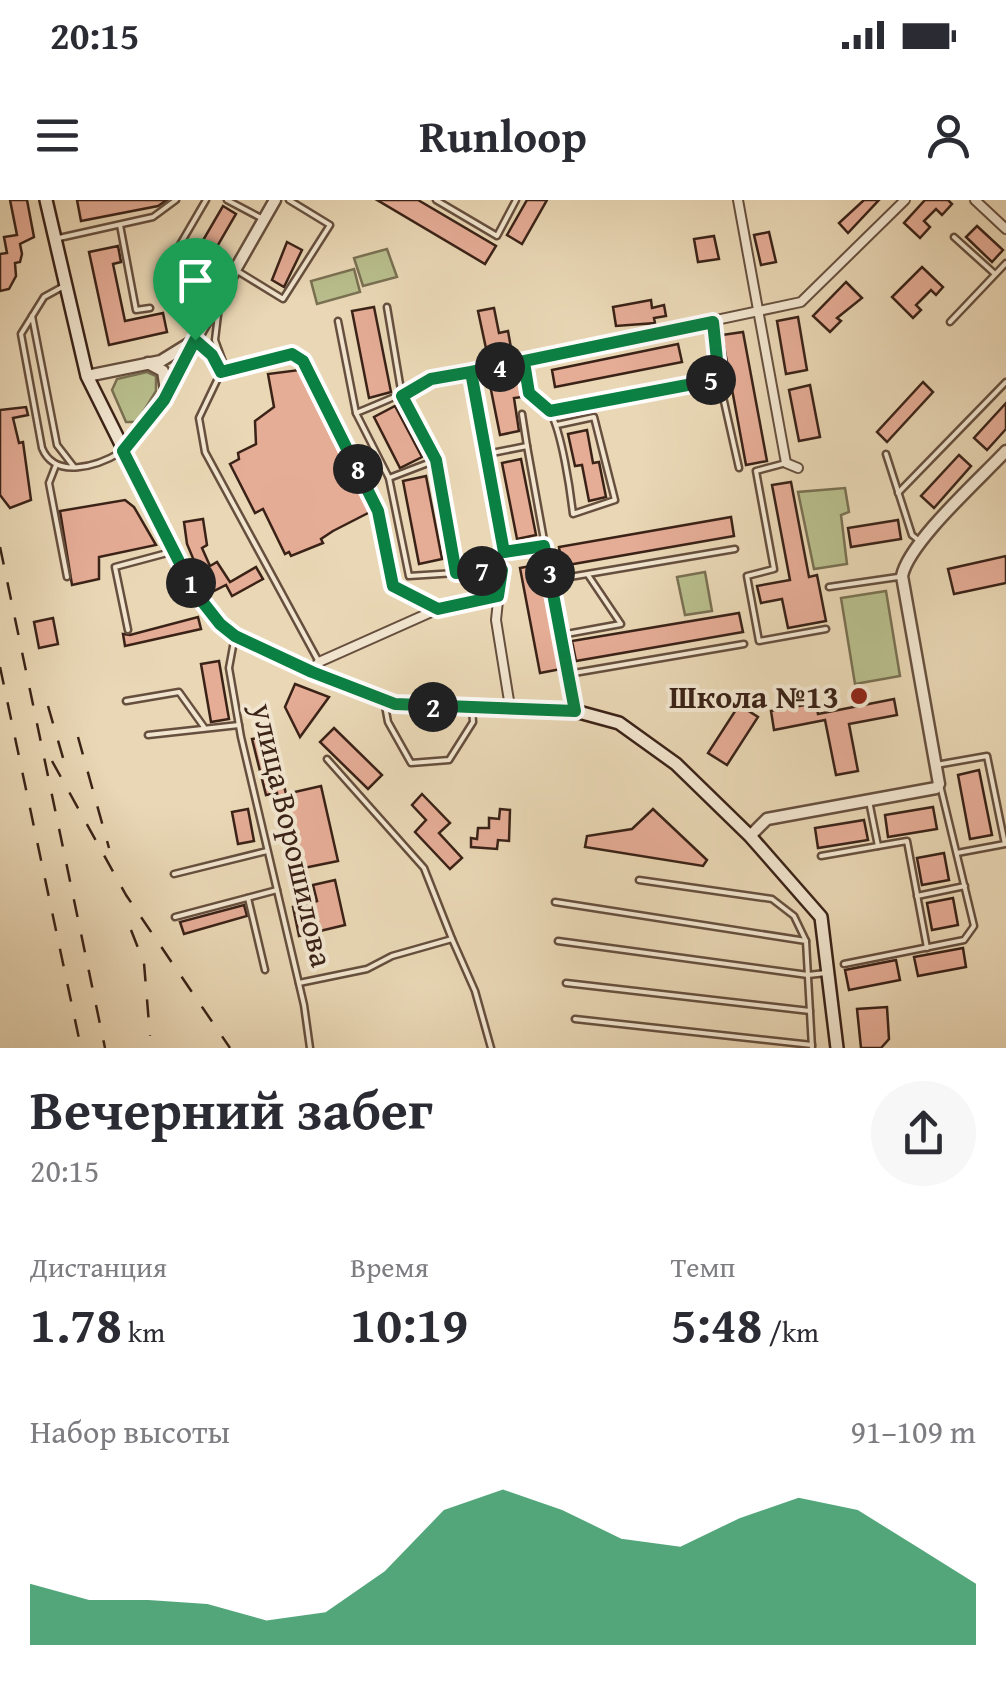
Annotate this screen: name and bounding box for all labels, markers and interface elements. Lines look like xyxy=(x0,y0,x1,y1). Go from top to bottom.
text: 20:15 xyxy=(50,7,140,63)
text: Runloop xyxy=(419,103,587,168)
icon: menu xyxy=(30,108,85,163)
icon: person xyxy=(921,108,976,163)
pin xyxy=(153,238,238,341)
icon: arrive xyxy=(168,253,223,308)
pin: 4 xyxy=(475,342,525,392)
text: 4 xyxy=(493,346,507,387)
pin: 5 xyxy=(686,355,736,405)
text: 5 xyxy=(704,359,718,400)
pin: 8 xyxy=(333,444,383,494)
text: 8 xyxy=(351,448,365,489)
pin: 7 xyxy=(457,546,507,596)
pin: 3 xyxy=(525,548,575,598)
text: 7 xyxy=(475,550,489,591)
text: 3 xyxy=(543,552,557,593)
pin: 1 xyxy=(166,558,216,608)
text: 1 xyxy=(184,562,198,603)
place label: Школа №13 xyxy=(669,673,839,720)
pin: 2 xyxy=(408,682,458,732)
marker: Школа №13 xyxy=(848,685,870,707)
text: 2 xyxy=(426,686,440,727)
street label: улица Ворошилова xyxy=(240,697,346,972)
text: Вечерний забег xyxy=(30,1069,433,1149)
button: share xyxy=(871,1081,976,1186)
text: 20:15 xyxy=(30,1147,99,1194)
text: Дистанция xyxy=(30,1246,167,1287)
text: Время xyxy=(350,1246,429,1287)
text: Темп xyxy=(671,1246,735,1287)
text: 1.78 xyxy=(30,1287,122,1360)
text: 10:19 xyxy=(350,1287,468,1360)
text: 5:48 xyxy=(671,1287,763,1360)
text: km xyxy=(122,1311,165,1352)
text: /km xyxy=(763,1311,819,1352)
text: Набор высоты xyxy=(30,1408,230,1455)
text: 91–109 m xyxy=(851,1408,976,1455)

